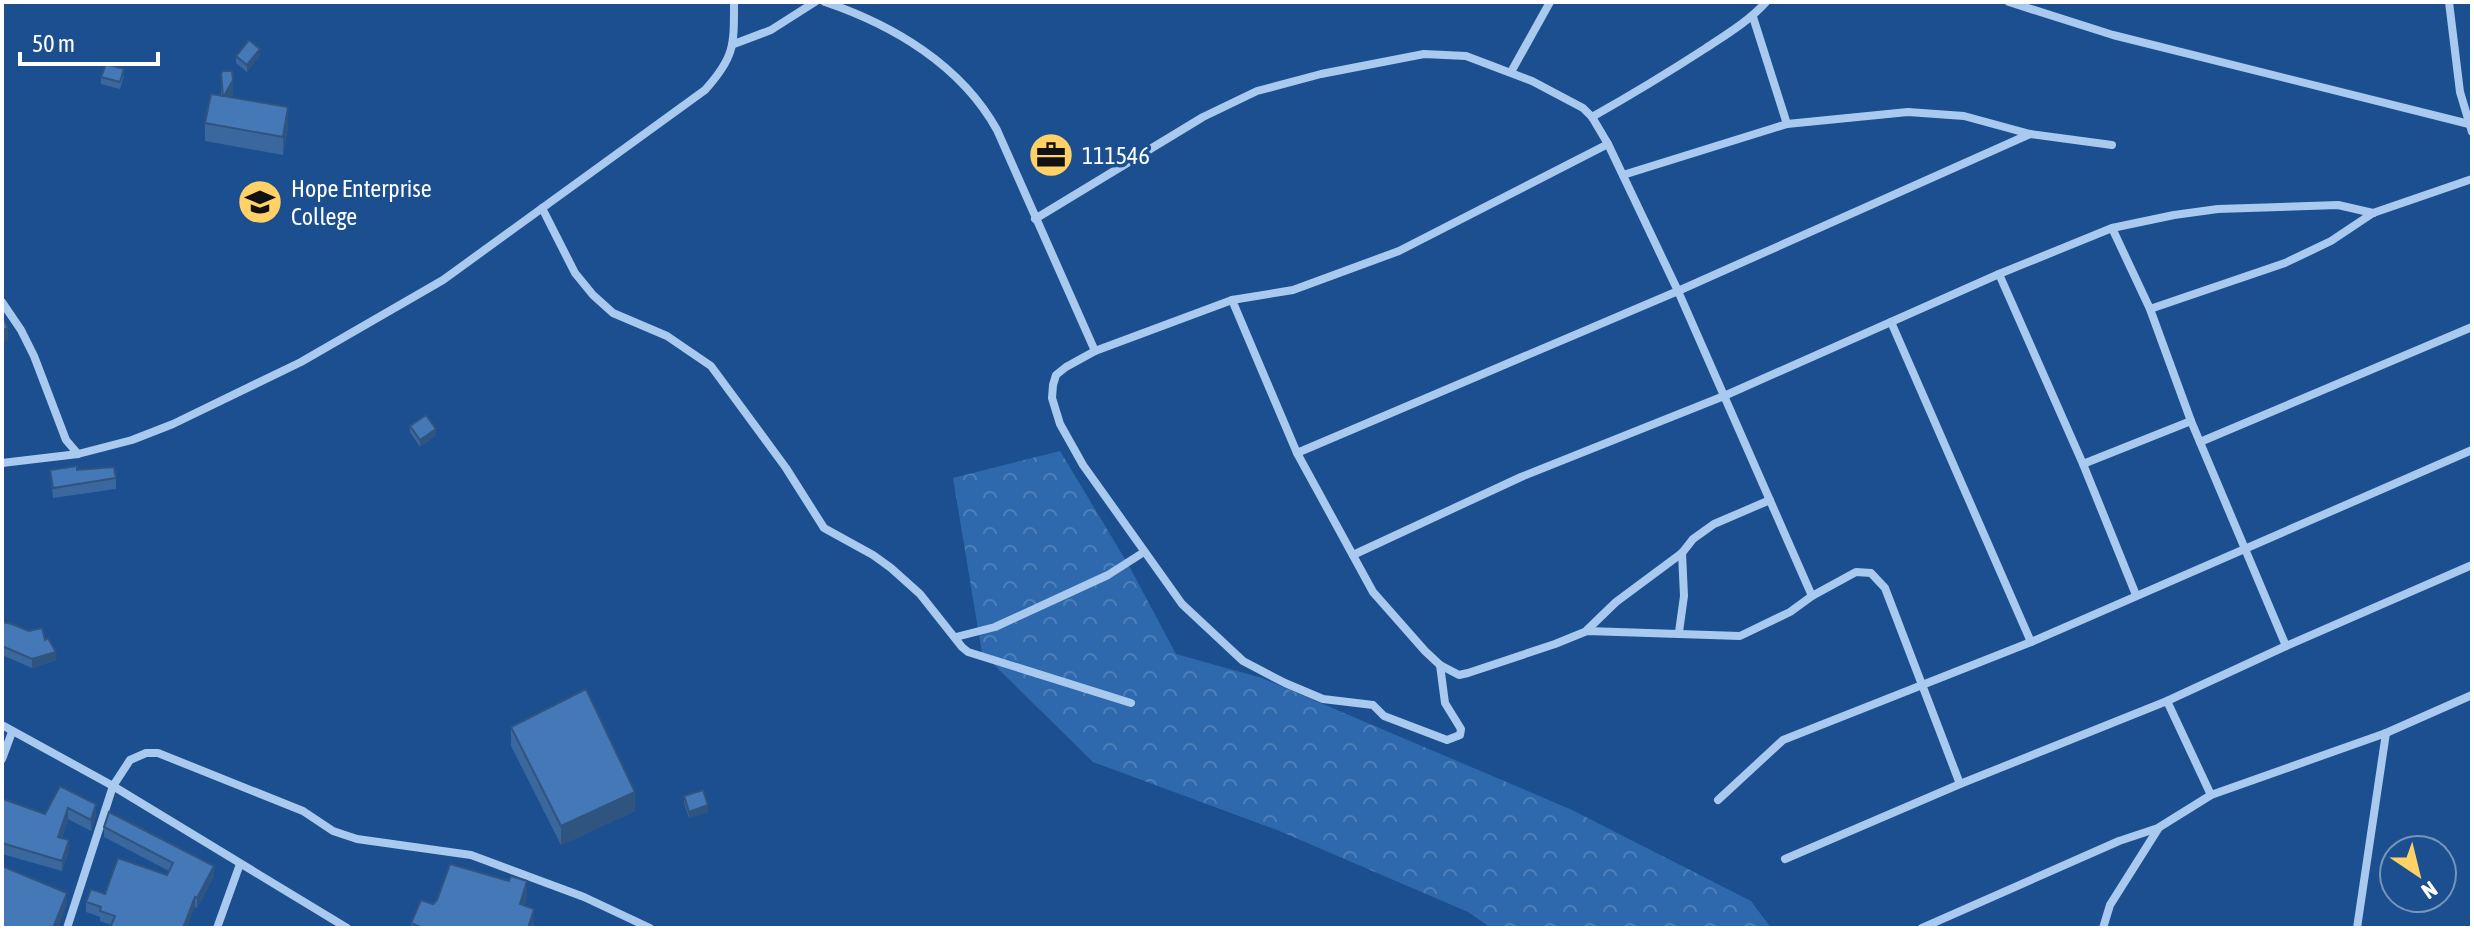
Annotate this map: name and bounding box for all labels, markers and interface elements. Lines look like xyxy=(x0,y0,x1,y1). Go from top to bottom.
scale bar xyxy=(20,16,158,66)
text: 50 m xyxy=(32,30,75,57)
office icon: 111546 xyxy=(1027,131,1075,179)
place label: 111546 xyxy=(1082,142,1150,169)
place label: Hope Enterprise College xyxy=(291,175,432,230)
school or university icon: Hope Enterprise College xyxy=(236,178,284,226)
north arrow xyxy=(2378,834,2458,914)
text: N xyxy=(2417,876,2442,905)

